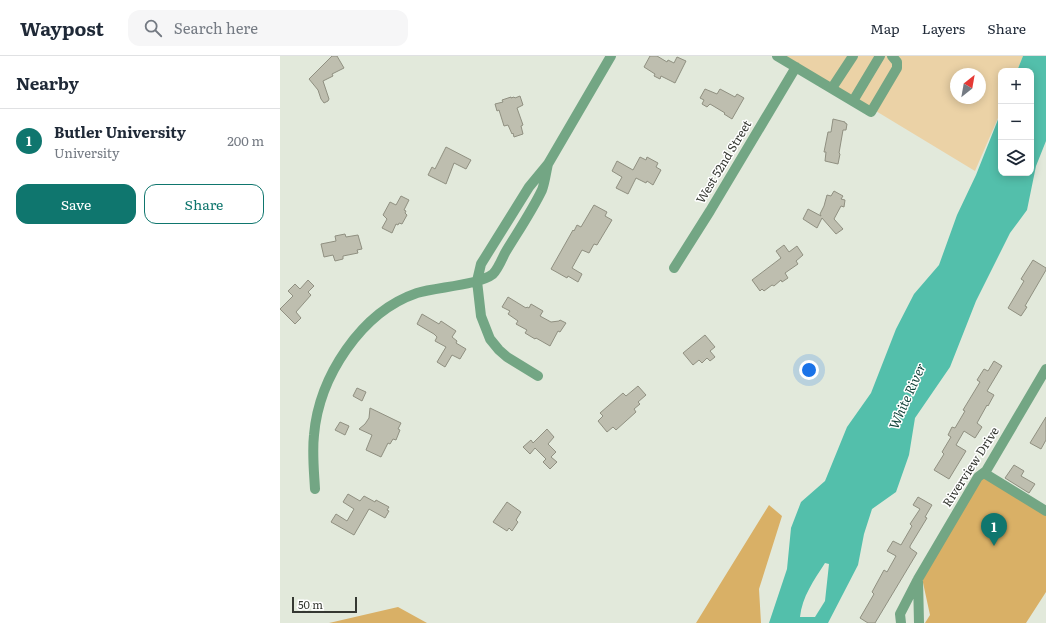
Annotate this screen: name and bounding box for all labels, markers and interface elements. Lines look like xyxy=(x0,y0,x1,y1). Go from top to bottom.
search box xyxy=(128,10,408,46)
text: Waypost xyxy=(20,14,104,42)
text: Search here xyxy=(174,16,258,39)
icon: search xyxy=(142,17,164,39)
text: Map xyxy=(870,18,900,38)
text: Layers xyxy=(922,18,965,38)
text: Share xyxy=(987,18,1026,38)
north arrow xyxy=(950,68,986,104)
map controls xyxy=(998,68,1034,176)
button: + xyxy=(998,68,1034,104)
text: Nearby xyxy=(16,70,79,95)
button: − xyxy=(998,104,1034,140)
street label: West 52nd Street xyxy=(691,116,755,207)
text: Butler University xyxy=(54,120,186,143)
text: 1 xyxy=(26,131,32,150)
text: 200 m xyxy=(227,131,264,150)
button: layers xyxy=(998,140,1034,176)
text: University xyxy=(54,143,119,162)
button: Save xyxy=(16,184,136,224)
button: Share xyxy=(144,184,264,224)
your location xyxy=(799,360,819,380)
water label: White River xyxy=(884,360,930,432)
street label: Riverview Drive xyxy=(937,423,1003,510)
pin: 1 xyxy=(981,513,1007,546)
scale bar xyxy=(292,595,357,614)
text: 50 m xyxy=(298,596,323,612)

